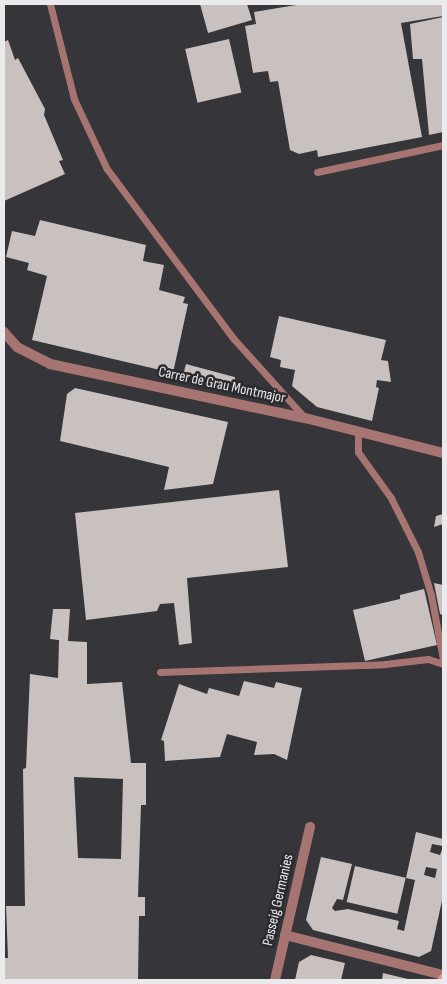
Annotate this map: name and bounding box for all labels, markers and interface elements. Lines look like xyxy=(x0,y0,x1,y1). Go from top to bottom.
street label: Carrer de Grau Montmajor xyxy=(157,363,287,407)
street label: Passeig Germanies xyxy=(259,852,297,948)

